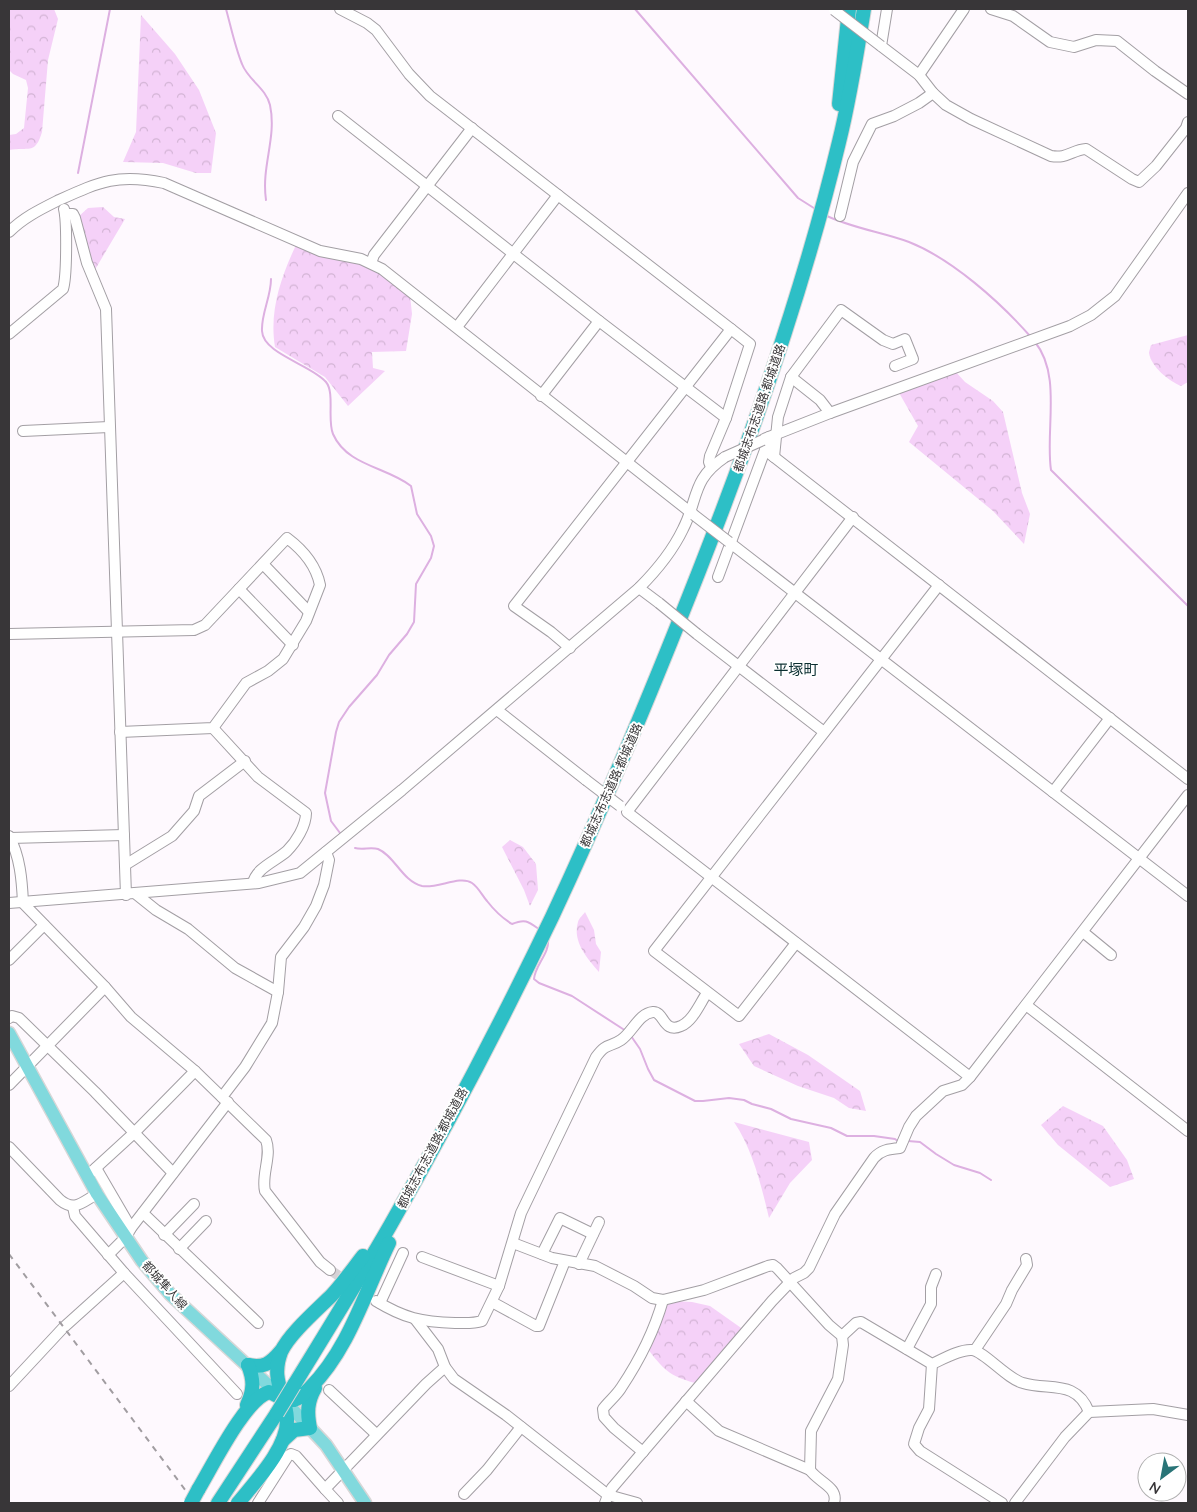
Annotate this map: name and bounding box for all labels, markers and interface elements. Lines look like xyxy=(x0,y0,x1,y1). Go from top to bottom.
street label: 都城志布志道路;都城道路 xyxy=(730,342,788,474)
district label: 平塚町 xyxy=(773,660,819,679)
street label: 都城志布志道路;都城道路 xyxy=(577,721,645,849)
street label: 都城志布志道路;都城道路 xyxy=(394,1085,470,1211)
street label: 都城隼人線 xyxy=(139,1258,191,1312)
north arrow xyxy=(1137,1452,1187,1502)
text: N xyxy=(1146,1478,1164,1498)

